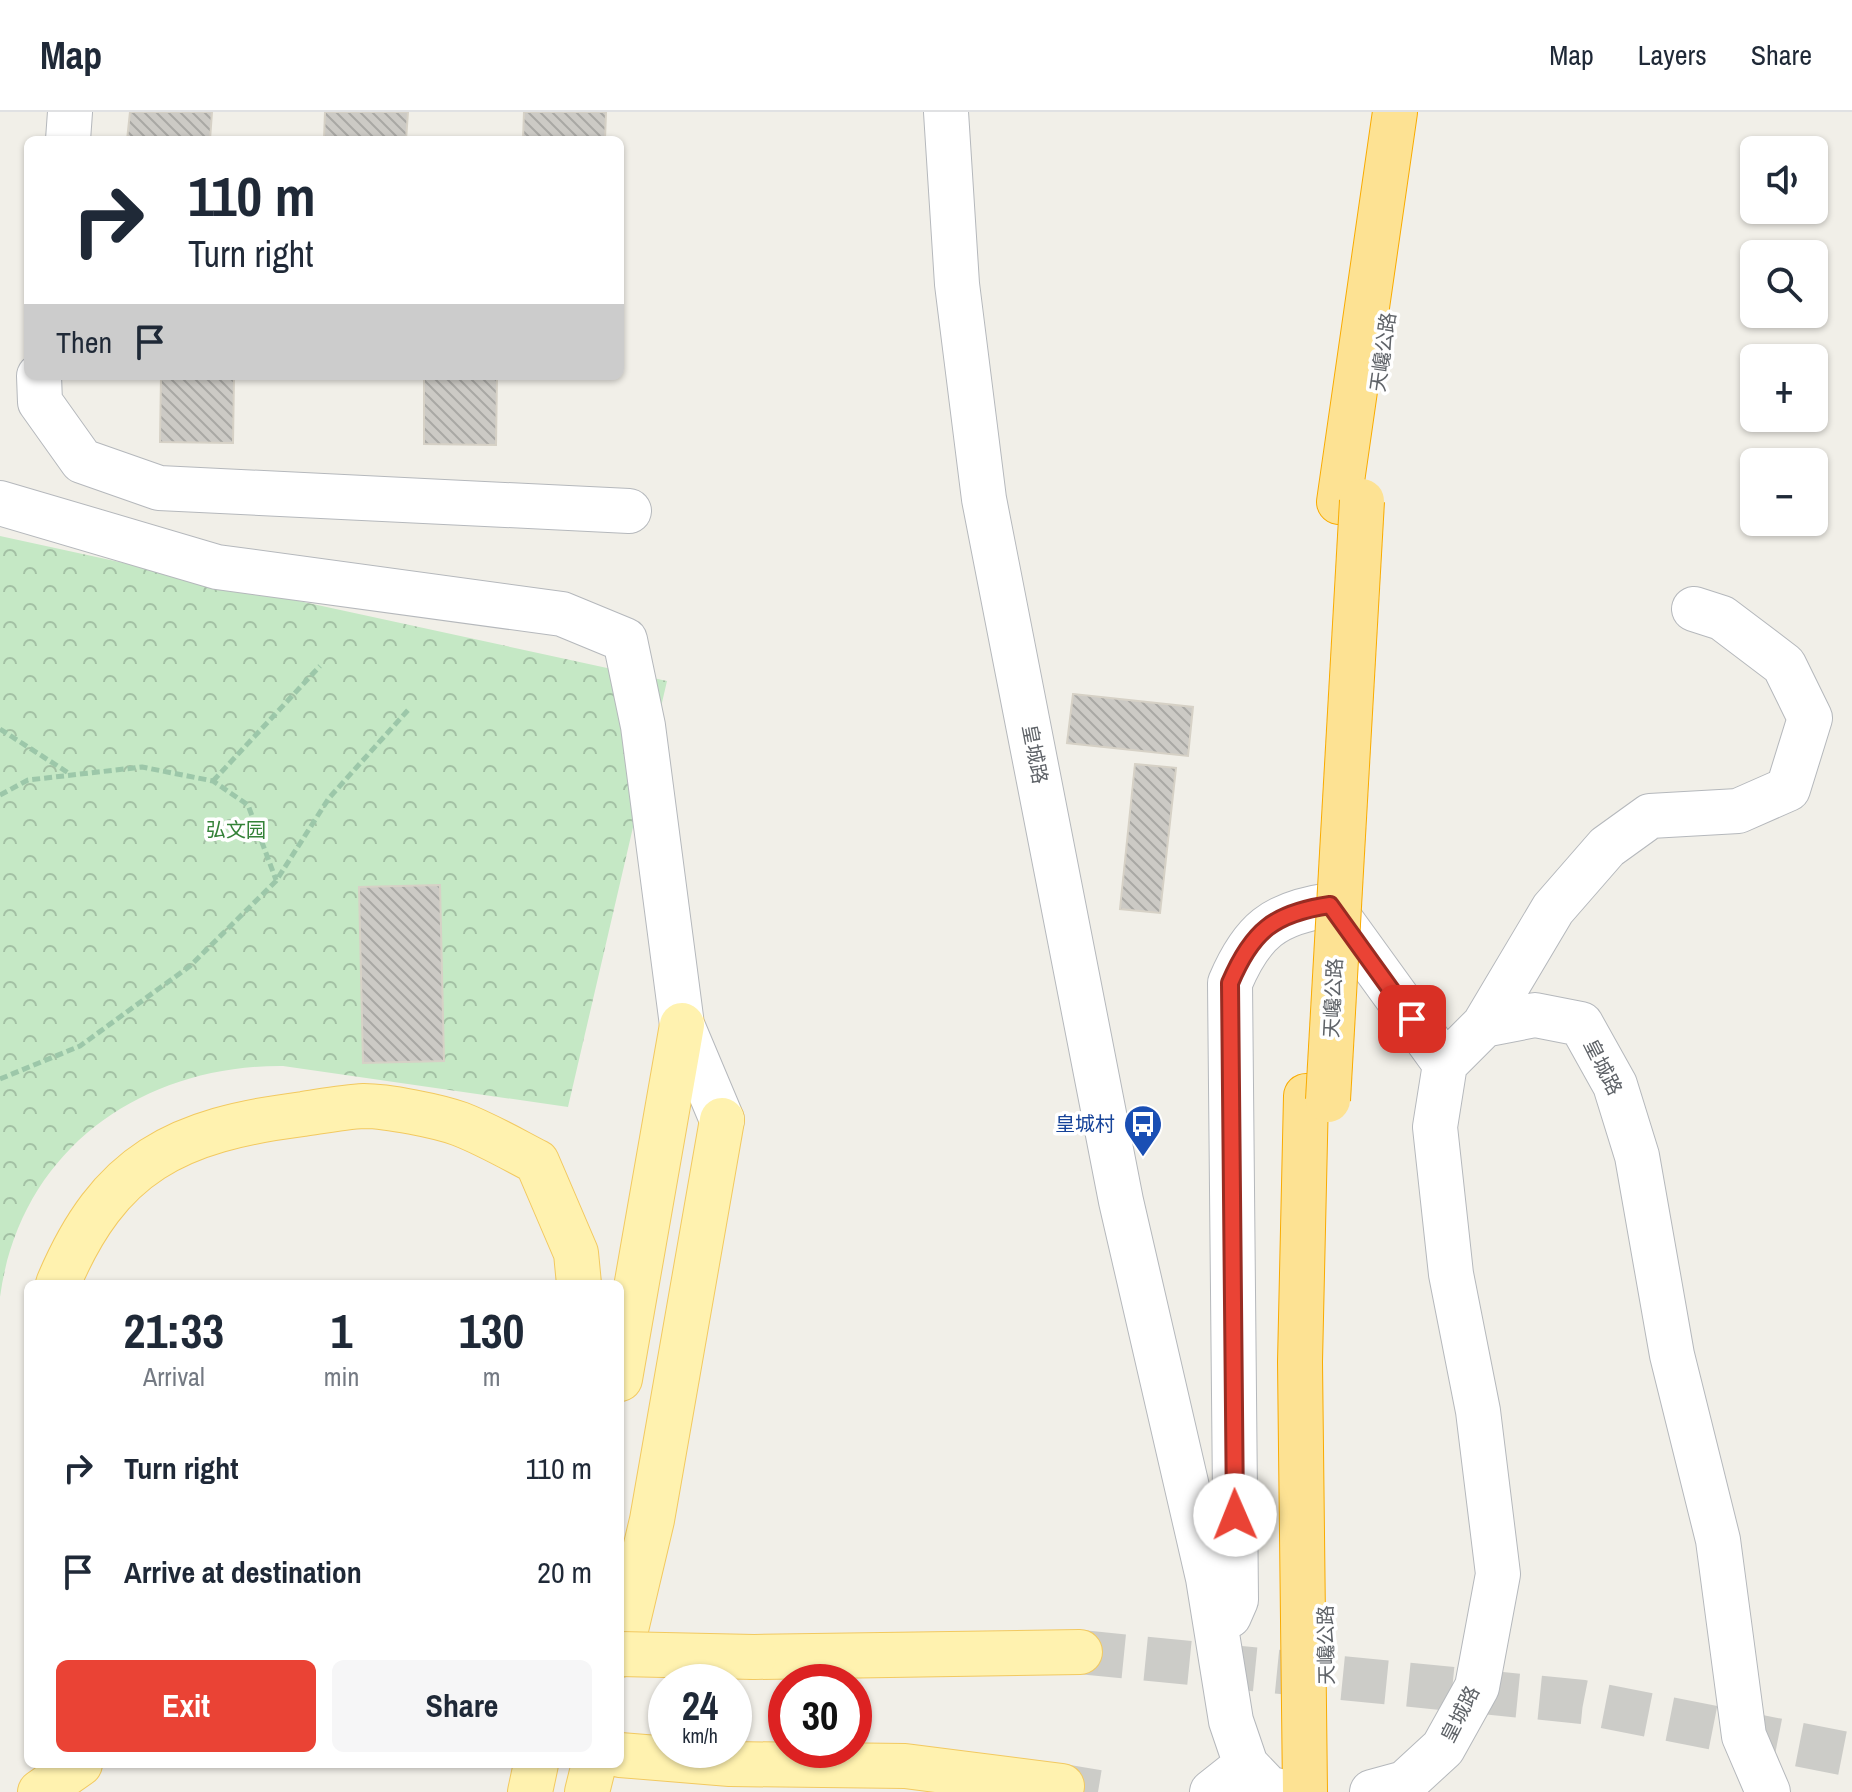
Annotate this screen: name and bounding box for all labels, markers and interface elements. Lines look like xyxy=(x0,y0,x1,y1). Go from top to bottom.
text: Map xyxy=(40,30,102,81)
text: Map xyxy=(1549,36,1594,74)
text: Layers xyxy=(1638,36,1707,74)
text: Share xyxy=(1751,36,1812,74)
map controls xyxy=(1740,136,1828,536)
button: sound xyxy=(1740,136,1828,224)
text: 110 m xyxy=(188,158,316,233)
icon: right xyxy=(56,168,160,272)
text: Turn right xyxy=(188,230,313,278)
button: search xyxy=(1740,240,1828,328)
street label: 天巉公路 xyxy=(1364,310,1401,393)
icon: arrive xyxy=(128,320,172,364)
text: Then xyxy=(56,322,112,362)
button: + xyxy=(1740,344,1828,432)
button: − xyxy=(1740,448,1828,536)
street label: 皇城路 xyxy=(1017,722,1054,786)
park label: 弘文园 xyxy=(206,816,266,843)
street label: 天巉公路 xyxy=(1317,957,1348,1039)
pin xyxy=(1378,985,1446,1053)
icon: arrive xyxy=(1390,997,1434,1041)
street label: 皇城路 xyxy=(1578,1034,1629,1100)
bus stop icon: 皇城村 xyxy=(1122,1103,1164,1158)
place label: 皇城村 xyxy=(1055,1110,1115,1137)
text: 21:33 xyxy=(124,1298,224,1363)
text: 1 xyxy=(331,1298,352,1363)
text: 130 xyxy=(459,1298,524,1363)
text: Arrival xyxy=(143,1359,205,1394)
text: min xyxy=(324,1359,359,1394)
text: m xyxy=(483,1359,501,1394)
icon: right xyxy=(56,1446,100,1490)
text: Turn right xyxy=(124,1448,238,1488)
text: 110 m xyxy=(525,1448,592,1488)
position arrow xyxy=(1193,1473,1277,1557)
icon: arrive xyxy=(56,1550,100,1594)
text: Arrive at destination xyxy=(124,1552,362,1592)
text: 20 m xyxy=(537,1552,592,1592)
street label: 天巉公路 xyxy=(1311,1605,1340,1685)
button: Exit xyxy=(56,1660,316,1752)
button: Share xyxy=(332,1660,592,1752)
speed limit sign: 30 xyxy=(768,1664,872,1768)
text: 24 xyxy=(682,1679,718,1732)
street label: 皇城路 xyxy=(1434,1681,1485,1747)
text: km/h xyxy=(682,1722,718,1749)

